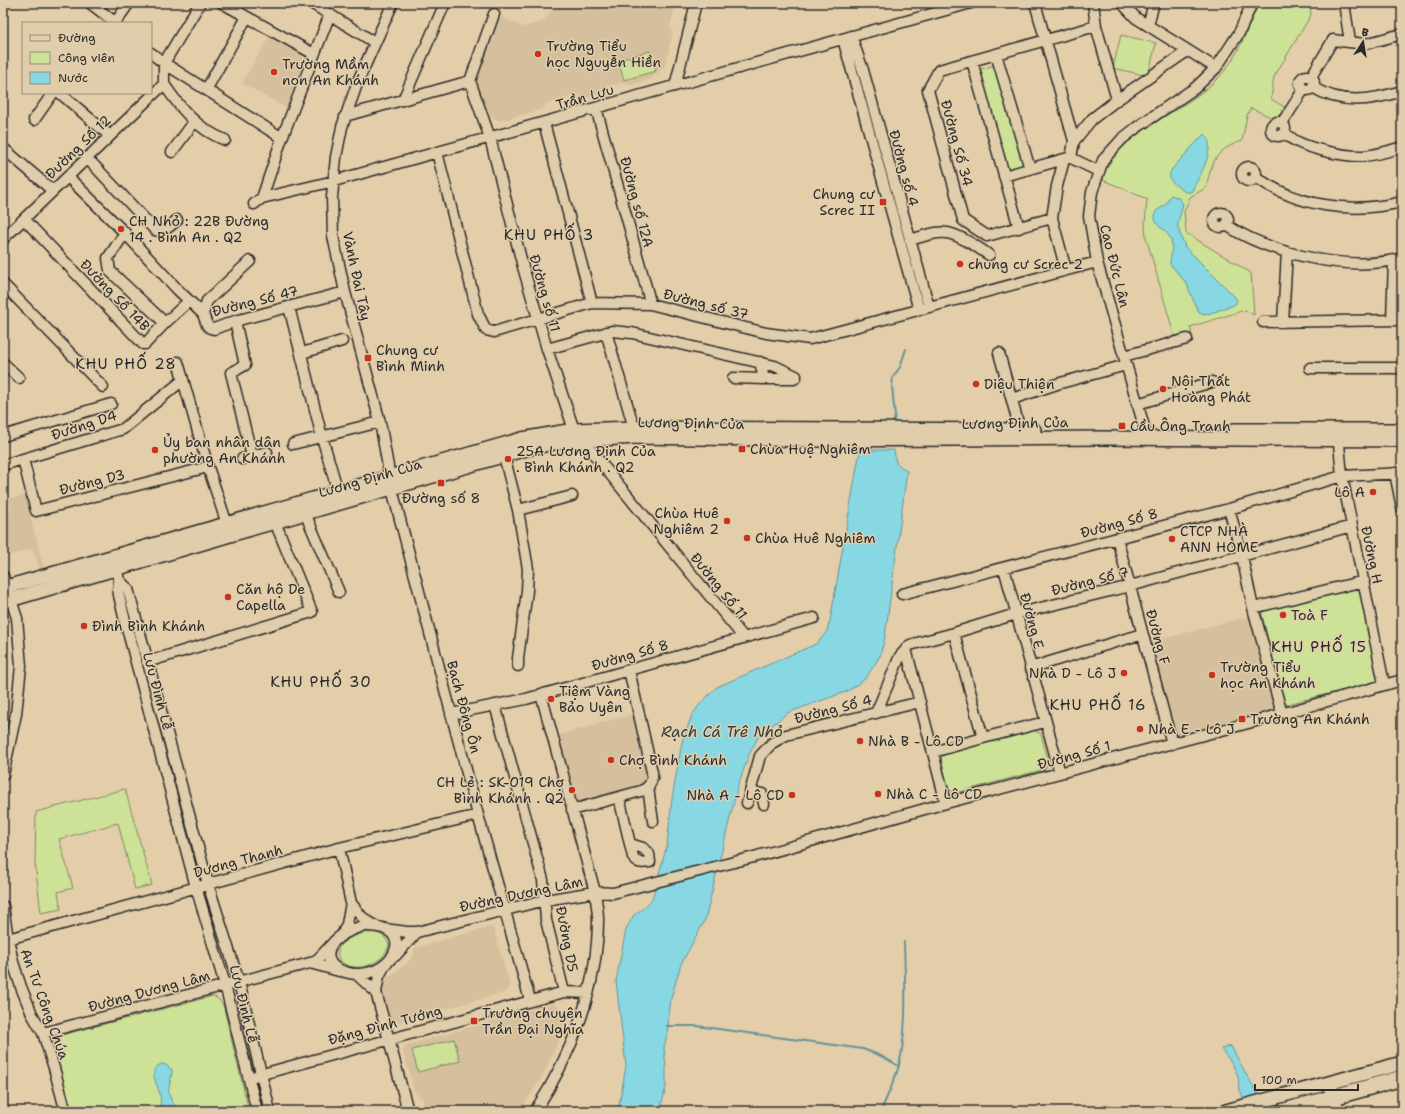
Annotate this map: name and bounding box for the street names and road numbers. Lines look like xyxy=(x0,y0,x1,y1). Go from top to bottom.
street label: Trần Lựu xyxy=(554,80,616,114)
street label: Đường Số 34 xyxy=(937,98,977,188)
street label: Đường Số 12 xyxy=(41,111,115,183)
street label: Đường số 4 xyxy=(885,128,923,208)
street label: Đường số 12A xyxy=(616,155,658,249)
street label: Cao Đức Lân xyxy=(1096,223,1134,310)
street label: Vành Đai Tây xyxy=(339,230,375,322)
street label: Đường số 11 xyxy=(525,252,565,334)
street label: Đường Số 14B xyxy=(76,255,154,335)
street label: Đường Số 47 xyxy=(210,282,300,320)
street label: Đường số 37 xyxy=(662,285,750,323)
street label: Đường D4 xyxy=(49,406,119,444)
street label: Lương Định Của xyxy=(638,413,745,433)
street label: Lương Định Của xyxy=(962,413,1069,433)
street label: Lương Định Của xyxy=(316,455,424,501)
street label: Đường D3 xyxy=(57,465,127,499)
street label: Đường Số 8 xyxy=(1078,504,1160,542)
street label: Đường H xyxy=(1357,524,1387,586)
street label: Đường Số 11 xyxy=(687,549,751,623)
street label: Đường Số 7 xyxy=(1049,563,1131,599)
street label: Đường E xyxy=(1016,591,1048,651)
street label: Đường F xyxy=(1142,607,1174,667)
street label: Đường Số 8 xyxy=(589,635,671,675)
street label: Lưu Đình Lễ xyxy=(139,650,177,732)
street label: Bạch Đông Ôn xyxy=(443,659,485,756)
street label: Đường Số 4 xyxy=(792,691,874,727)
street label: Đường Số 1 xyxy=(1035,737,1113,773)
street label: Dương Thanh xyxy=(192,841,284,881)
street label: Đường Dương Lâm xyxy=(458,872,584,916)
street label: Đường D5 xyxy=(552,905,582,973)
street label: An Tư Công Chúa xyxy=(17,946,73,1062)
street label: Lưu Đình Lễ xyxy=(226,963,262,1045)
street label: Đường Dương Lâm xyxy=(86,966,212,1016)
street label: Đặng Đình Tướng xyxy=(326,1001,444,1049)

